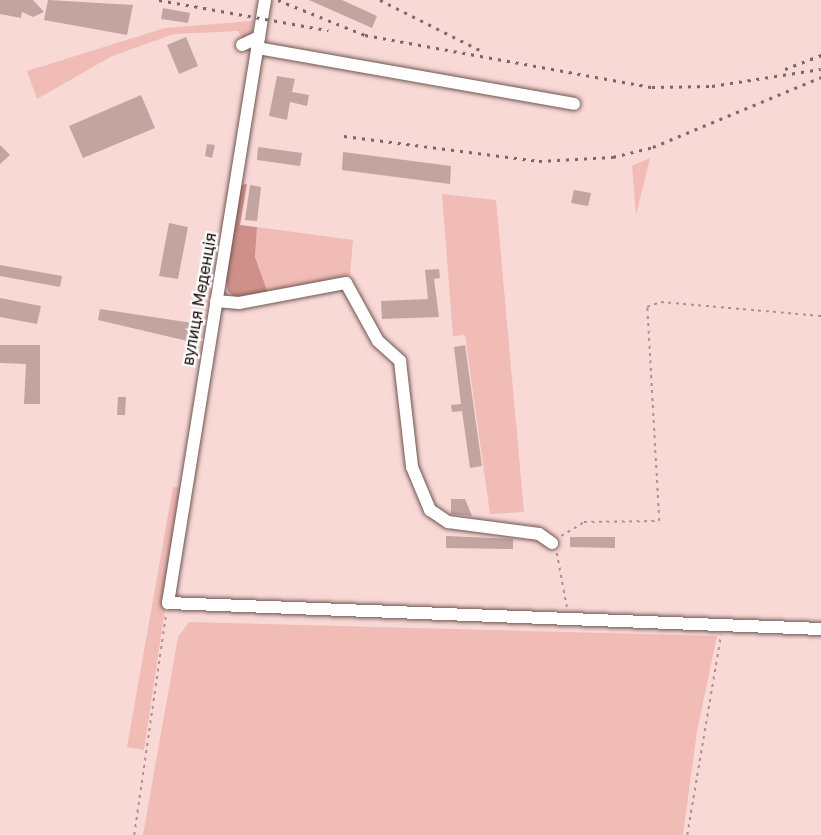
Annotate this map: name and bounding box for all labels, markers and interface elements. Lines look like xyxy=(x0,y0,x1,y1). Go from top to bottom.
street label: вулиця Меденція xyxy=(178,231,220,367)

